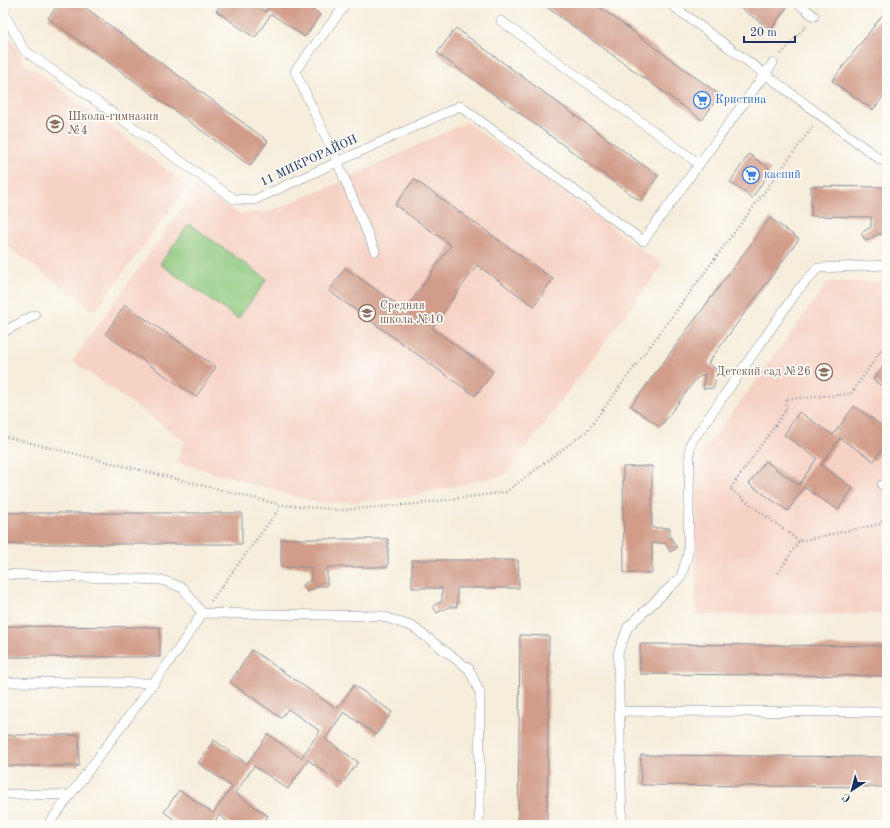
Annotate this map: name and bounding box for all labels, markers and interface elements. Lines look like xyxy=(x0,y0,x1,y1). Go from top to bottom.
scale bar xyxy=(744,18,795,44)
text: 20 m xyxy=(750,27,777,39)
supermarket icon: Кристина xyxy=(692,90,712,110)
place label: Кристина xyxy=(715,94,766,106)
place label: Школа-гимназия №4 xyxy=(68,111,159,137)
school or university icon: Школа-гимназия №4 xyxy=(45,114,65,134)
street label: 11 МИКРОРАЙОН xyxy=(257,131,359,189)
supermarket icon: каспий xyxy=(741,165,761,185)
place label: каспий xyxy=(764,169,801,181)
place label: Средняя школа №10 xyxy=(380,300,443,326)
school or university icon: Средняя школа №10 xyxy=(357,303,377,323)
school or university icon: Детский сад №26 xyxy=(814,362,834,382)
place label: Детский сад №26 xyxy=(716,366,811,378)
north arrow xyxy=(832,770,872,810)
text: С xyxy=(841,790,853,803)

